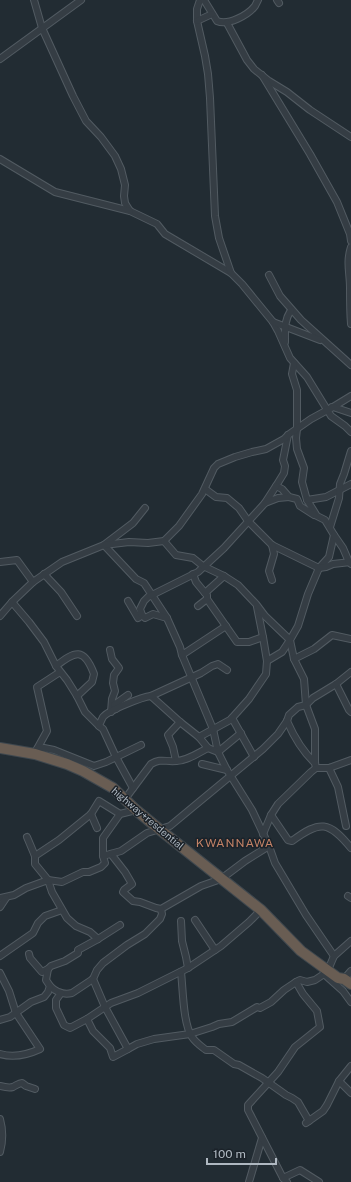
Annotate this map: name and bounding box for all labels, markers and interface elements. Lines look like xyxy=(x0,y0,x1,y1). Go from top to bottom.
street label: highway+resdential xyxy=(109,784,187,852)
district label: KWANNAWA xyxy=(196,836,274,850)
scale bar xyxy=(207,1140,276,1166)
text: 100 m xyxy=(213,1147,246,1161)

